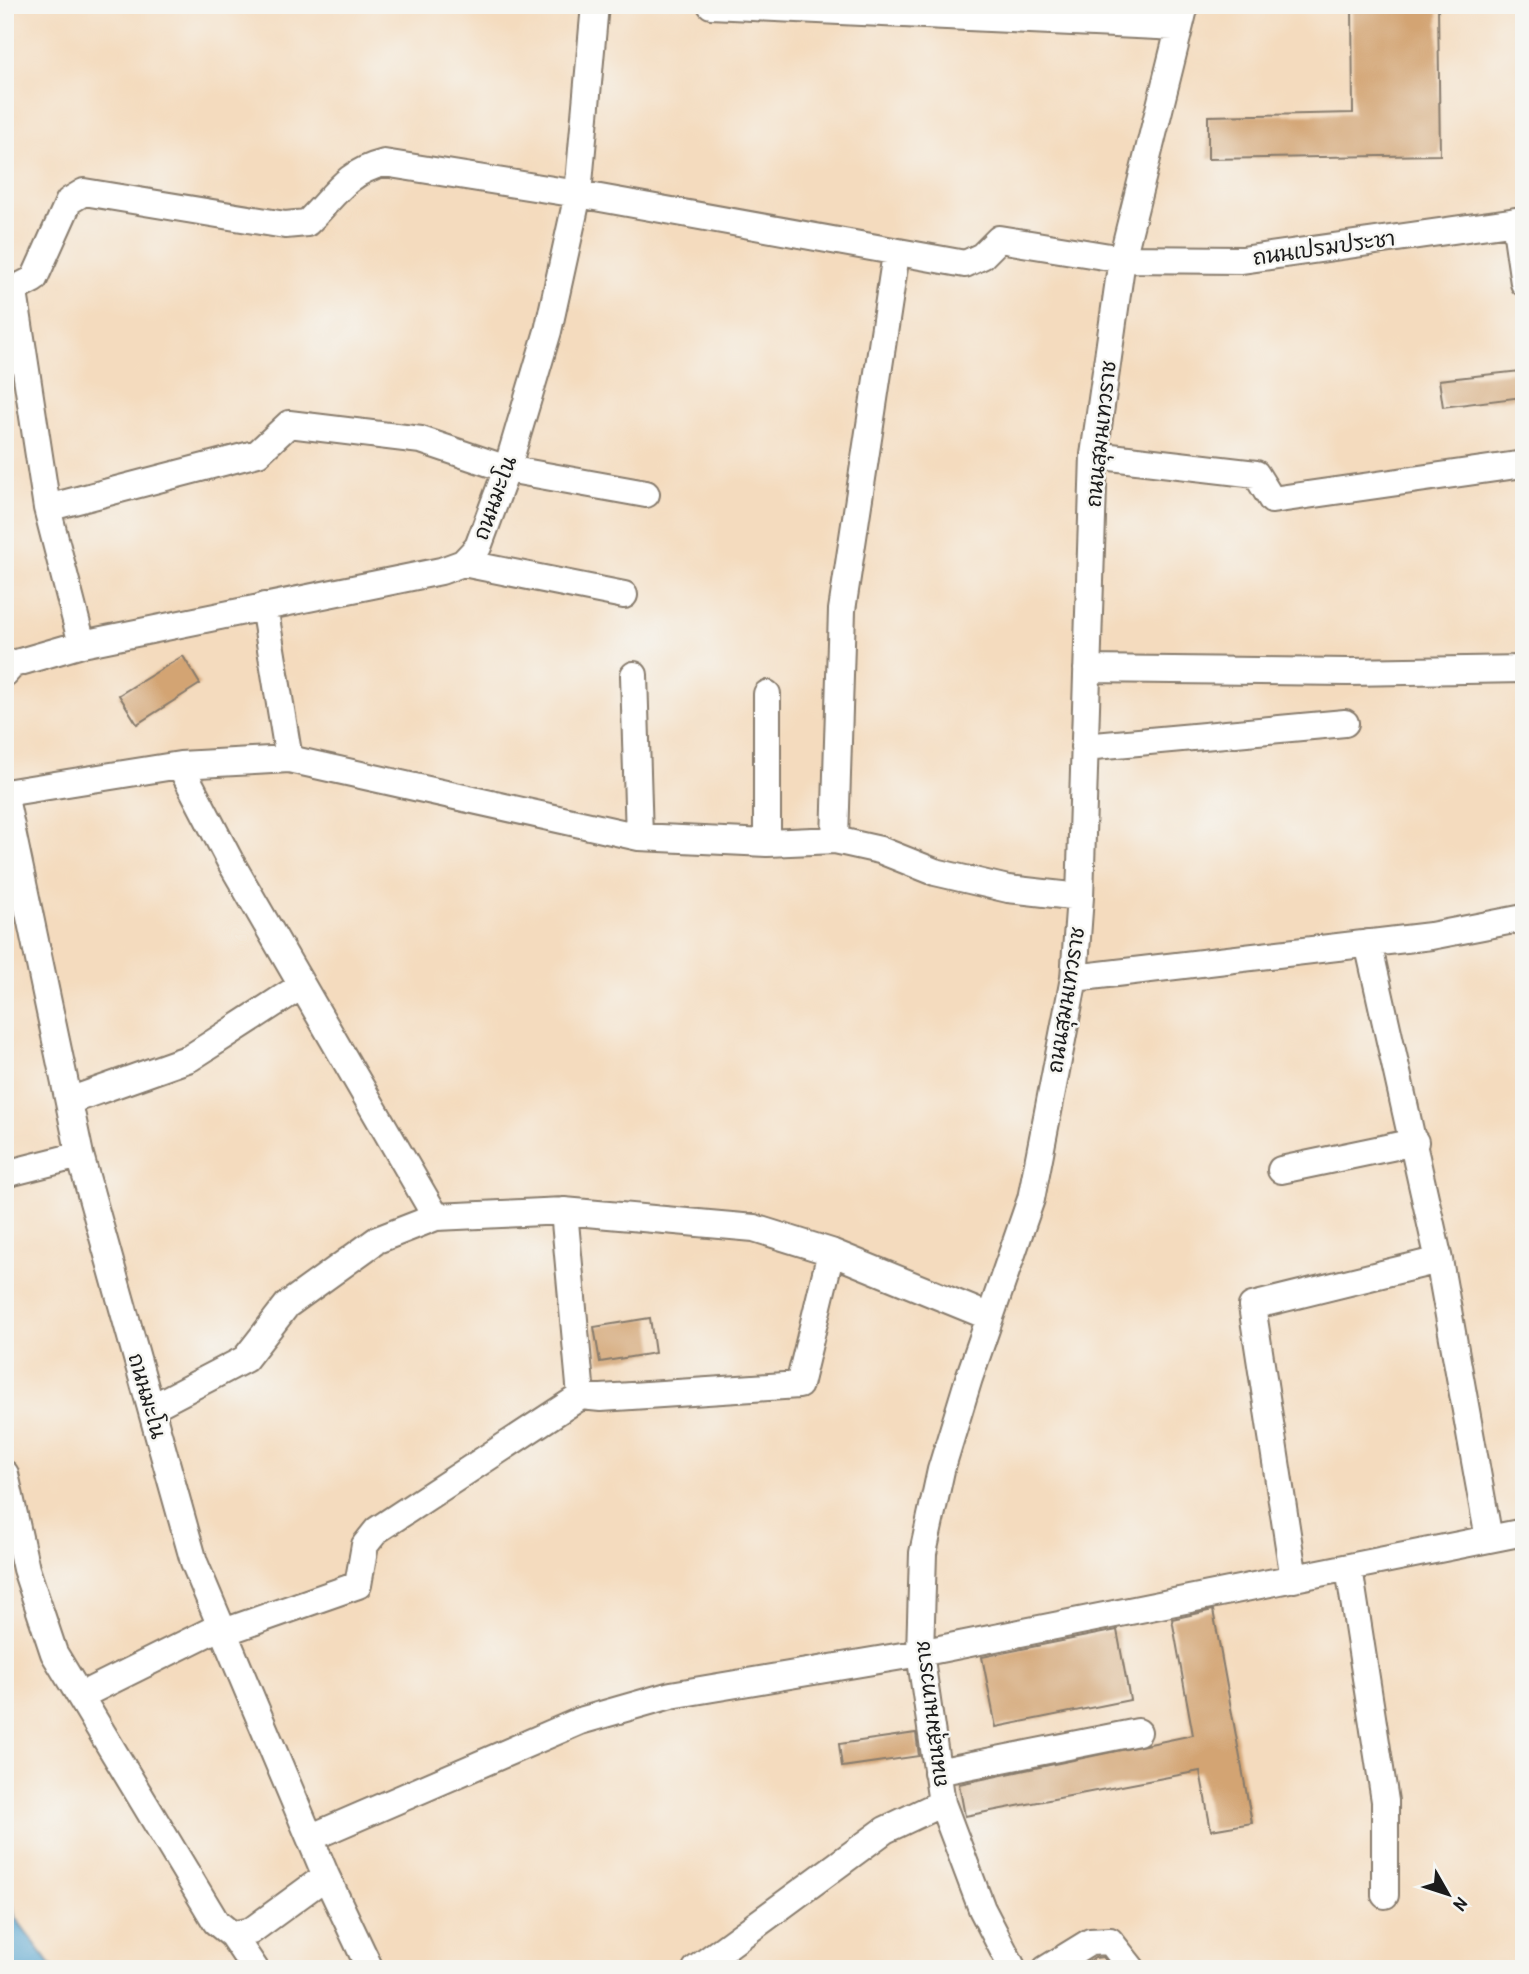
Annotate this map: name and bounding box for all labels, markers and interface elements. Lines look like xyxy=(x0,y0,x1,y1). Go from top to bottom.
street label: ถนนเปรมประชา xyxy=(1251,223,1397,272)
street label: ถนนสุมนเทวราช xyxy=(1078,359,1125,509)
street label: ถนนมะโน xyxy=(466,452,523,544)
street label: ถนนสุมนเทวราช xyxy=(1040,925,1093,1075)
street label: ถนนมะโน xyxy=(121,1350,174,1442)
street label: ถนนสุมนเทวราช xyxy=(907,1639,956,1789)
north arrow xyxy=(1414,1858,1484,1928)
text: N xyxy=(1448,1893,1474,1917)

